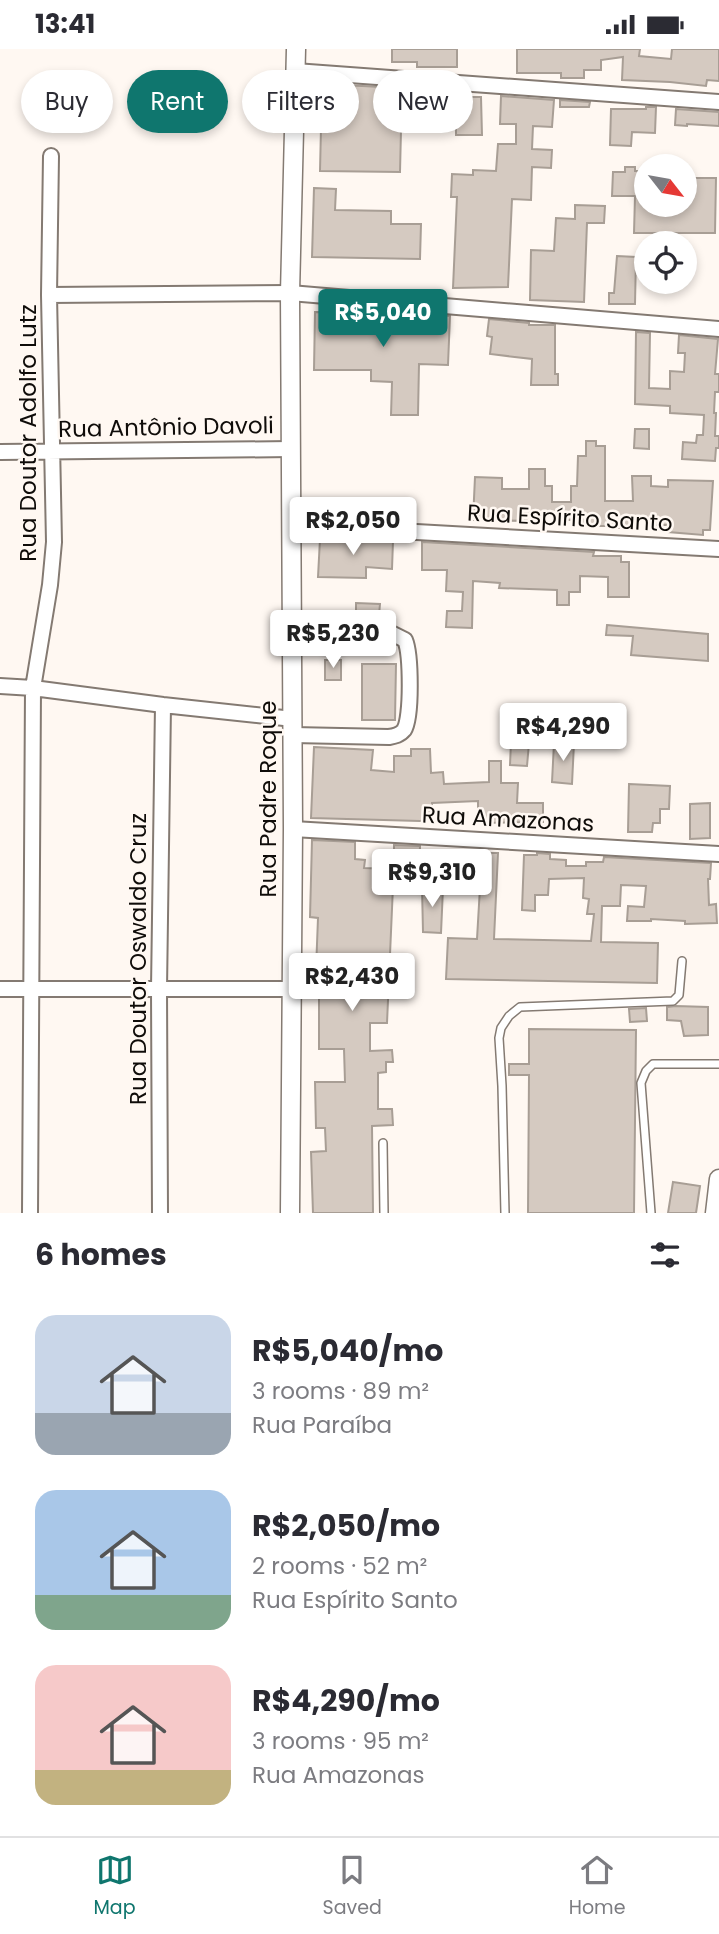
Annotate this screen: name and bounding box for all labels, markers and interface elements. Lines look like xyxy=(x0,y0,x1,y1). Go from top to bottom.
text: 13:41 xyxy=(35,6,95,42)
chip: Buy xyxy=(21,70,113,133)
chip: Rent xyxy=(127,70,228,133)
chip: Filters xyxy=(242,70,359,133)
chip: New xyxy=(373,70,473,133)
north arrow xyxy=(634,154,696,217)
map controls xyxy=(634,154,697,294)
button: locate xyxy=(634,231,697,294)
pin: R$5,040 xyxy=(318,289,448,349)
text: R$5,040 xyxy=(334,296,432,328)
street label: Rua Doutor Adolfo Lutz xyxy=(12,304,44,562)
street label: Rua Antônio Davoli xyxy=(58,409,274,445)
pin: R$2,050 xyxy=(288,497,418,557)
street label: Rua Espírito Santo xyxy=(466,497,674,539)
text: R$2,050 xyxy=(306,504,400,536)
pin: R$5,230 xyxy=(268,611,398,670)
text: R$5,230 xyxy=(286,617,380,649)
street label: Rua Padre Roque xyxy=(252,700,284,898)
pin: R$4,290 xyxy=(498,703,628,763)
text: R$4,290 xyxy=(516,710,610,742)
street label: Rua Amazonas xyxy=(421,799,595,839)
street label: Rua Doutor Oswaldo Cruz xyxy=(122,813,154,1105)
pin: R$9,310 xyxy=(367,849,497,909)
text: R$9,310 xyxy=(388,856,476,888)
pin: R$2,430 xyxy=(287,953,417,1013)
text: R$2,430 xyxy=(305,960,399,992)
text: 6 homes xyxy=(35,1233,167,1276)
icon: filters xyxy=(646,1236,684,1274)
text: R$5,040/mo xyxy=(252,1329,443,1372)
icon: home xyxy=(91,1343,175,1427)
text: 3 rooms · 89 m² xyxy=(252,1375,429,1407)
text: Rua Paraíba xyxy=(252,1409,392,1441)
text: R$2,050/mo xyxy=(252,1504,440,1547)
icon: home xyxy=(91,1518,175,1602)
text: 2 rooms · 52 m² xyxy=(252,1550,427,1582)
text: Rua Espírito Santo xyxy=(252,1584,458,1616)
text: R$4,290/mo xyxy=(252,1679,440,1722)
icon: home xyxy=(91,1693,175,1777)
text: 3 rooms · 95 m² xyxy=(252,1725,429,1757)
text: Rua Amazonas xyxy=(252,1759,425,1791)
tab: Map xyxy=(93,1851,136,1922)
tab: Saved xyxy=(323,1851,382,1922)
tab: Home xyxy=(569,1851,625,1922)

